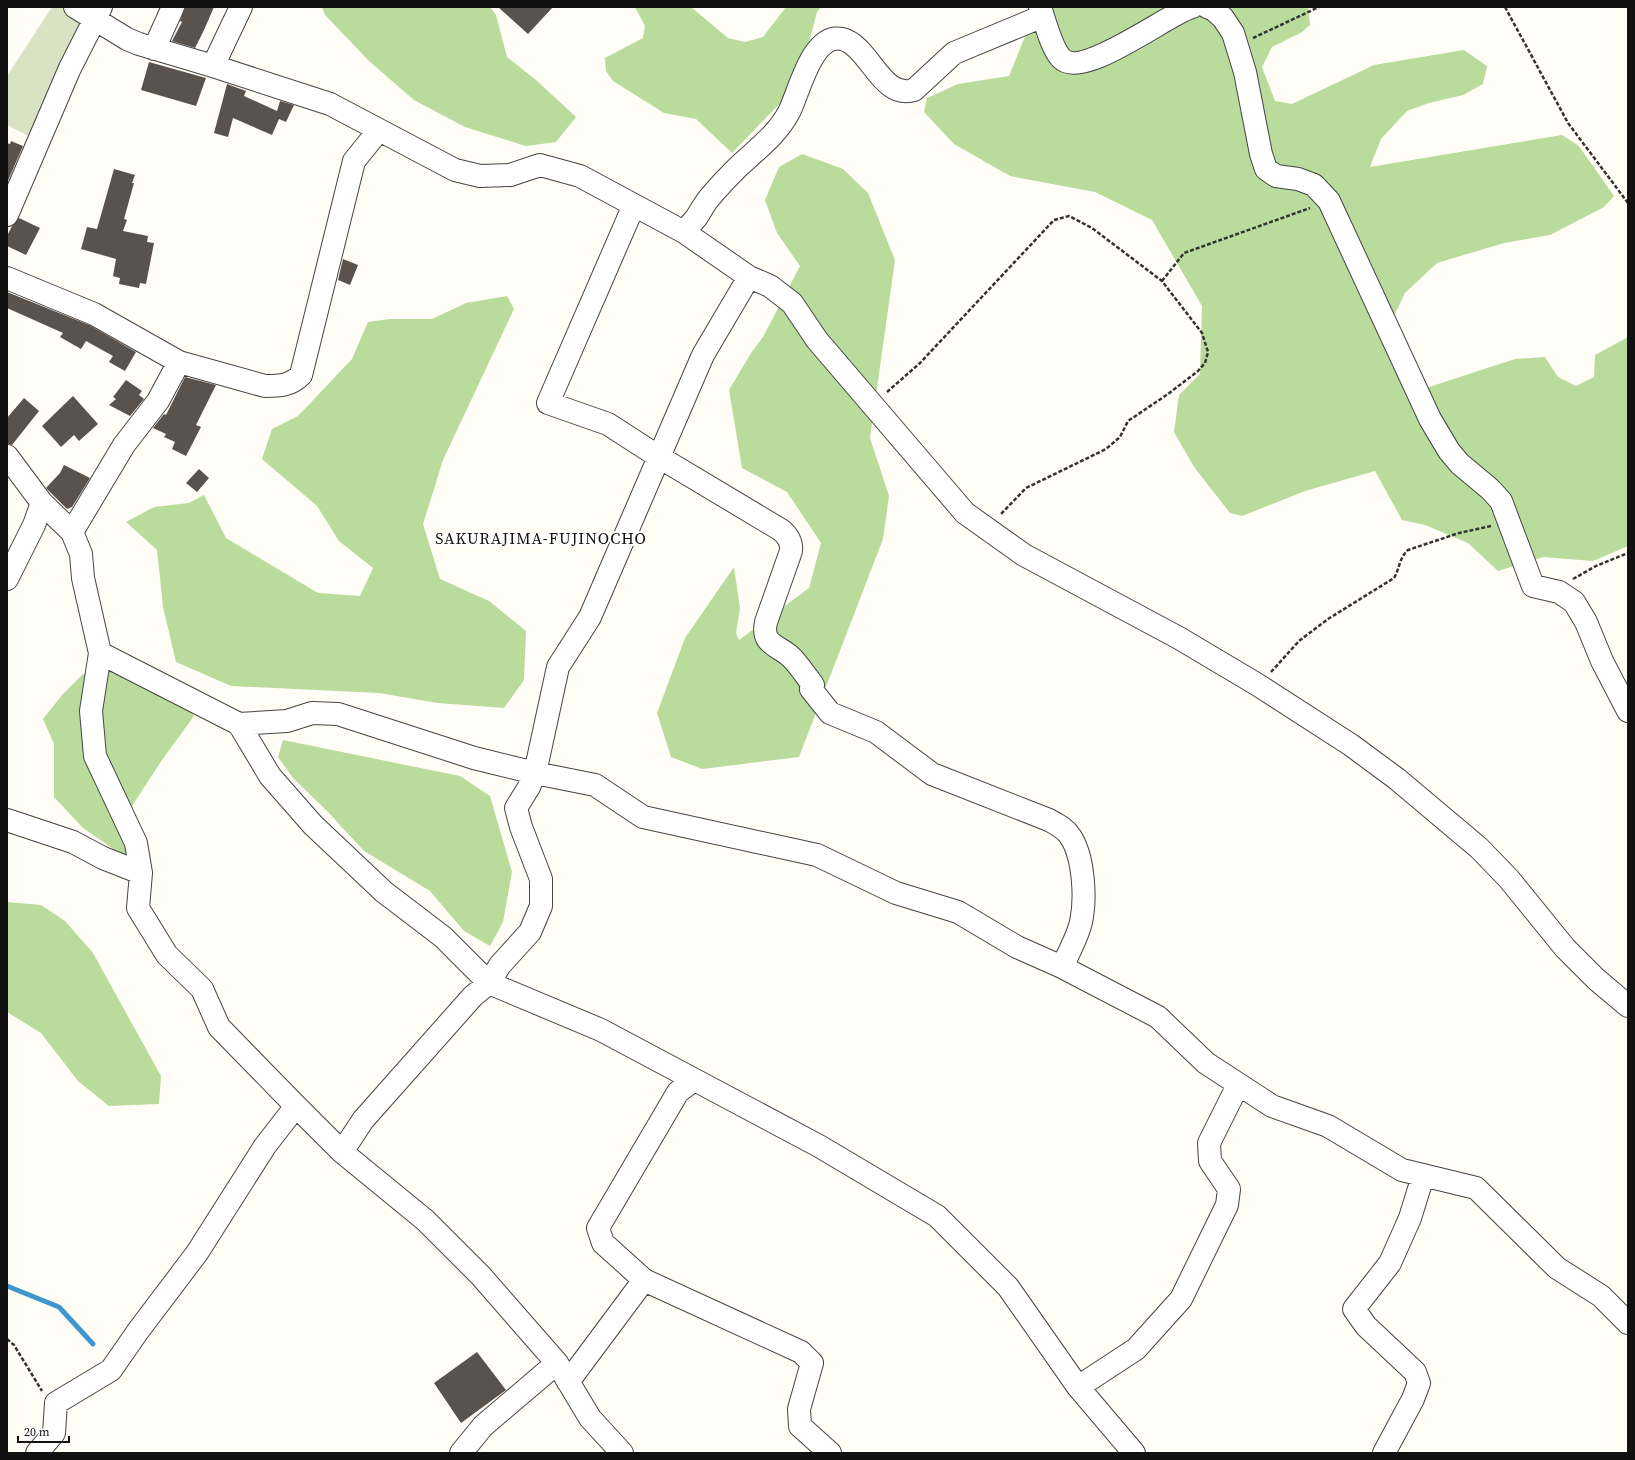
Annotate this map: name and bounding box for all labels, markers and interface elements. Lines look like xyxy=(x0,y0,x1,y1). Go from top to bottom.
district label: SAKURAJIMA-FUJINOCHO xyxy=(435,527,647,549)
scale bar xyxy=(18,1418,69,1444)
text: 20 m xyxy=(24,1424,50,1440)

